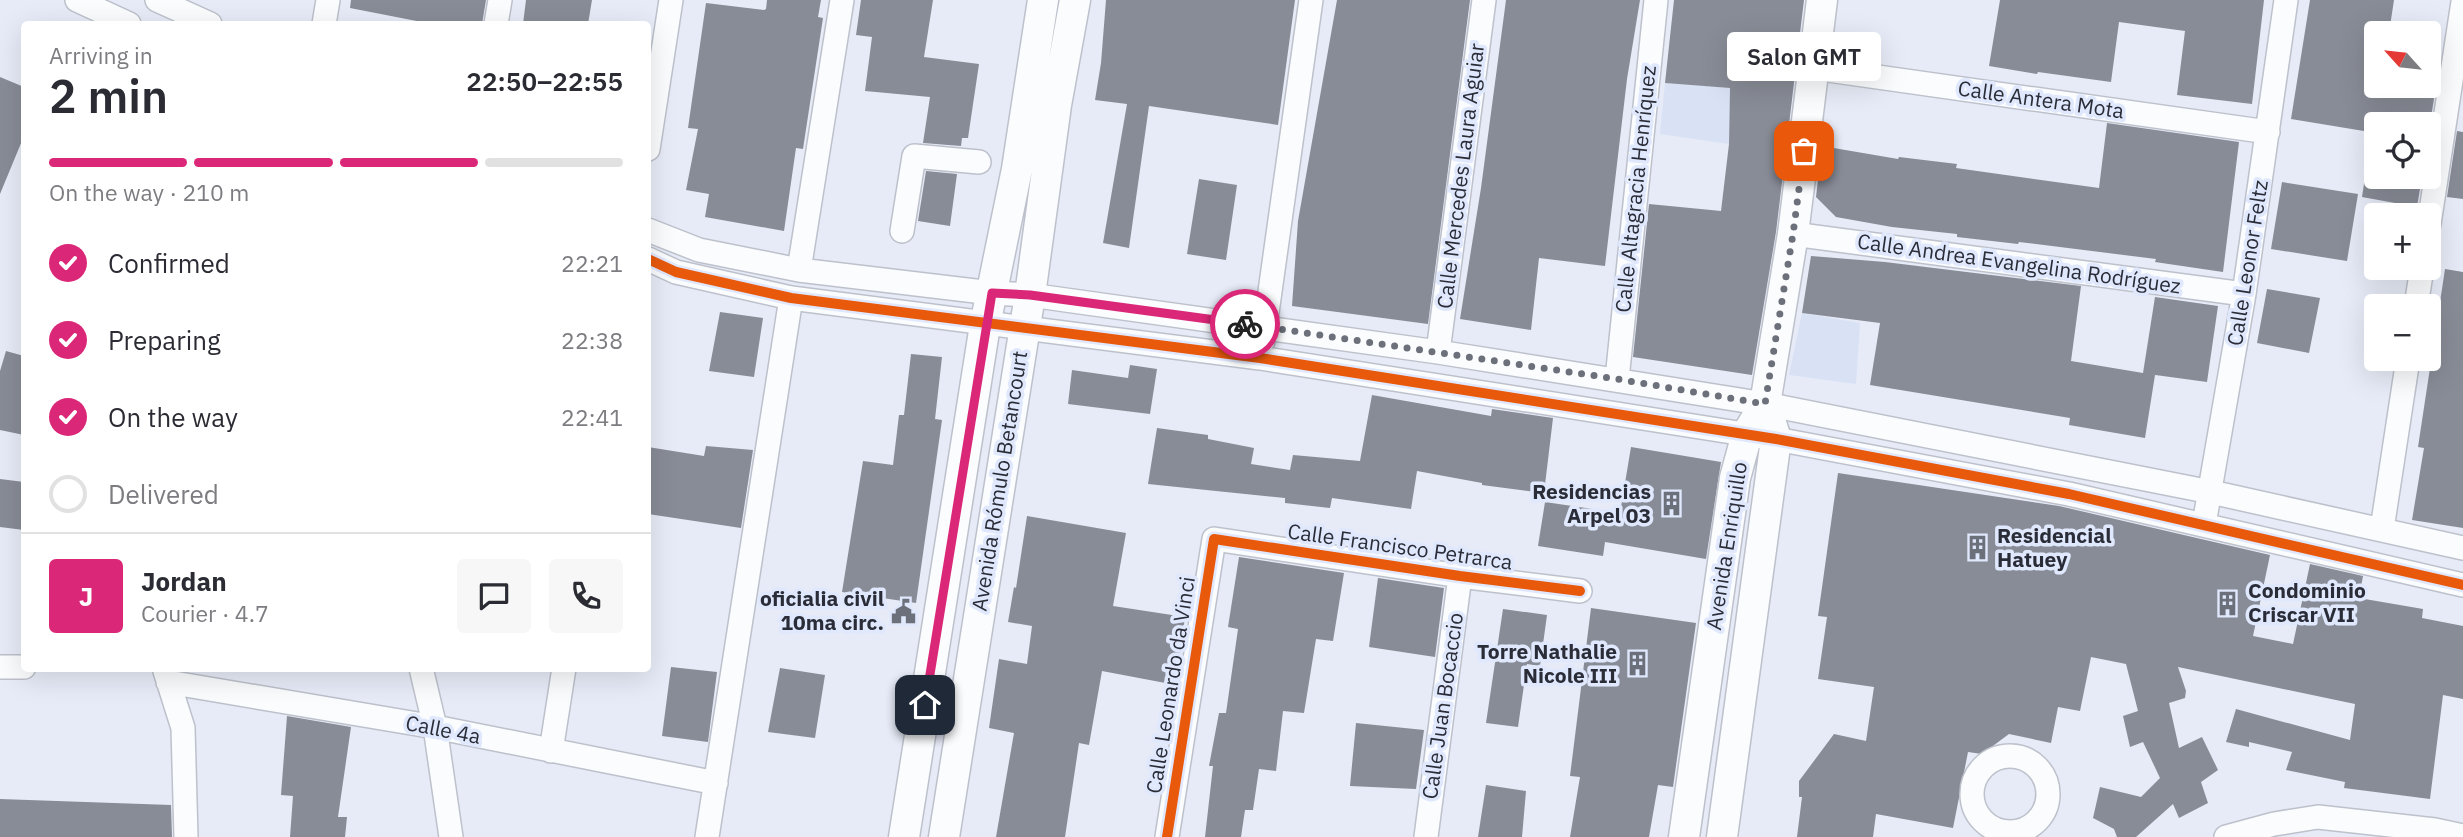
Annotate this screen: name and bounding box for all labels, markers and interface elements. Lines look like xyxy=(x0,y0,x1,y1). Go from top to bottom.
north arrow xyxy=(2364,21,2441,98)
map controls xyxy=(2364,21,2441,371)
callout: Salon GMT xyxy=(1727,32,1881,81)
text: Arriving in xyxy=(49,40,153,70)
street label: Calle Mercedes Laura Aguiar xyxy=(1430,41,1490,310)
text: Salon GMT xyxy=(1747,41,1861,71)
text: 22:50–22:55 xyxy=(466,64,623,98)
street label: Calle Altagracia Henríquez xyxy=(1608,64,1662,314)
text: 2 min xyxy=(49,66,168,126)
street label: Calle Antera Mota xyxy=(1956,73,2126,125)
button: locate xyxy=(2364,112,2441,189)
pin xyxy=(1774,121,1834,181)
icon: bag xyxy=(1785,132,1823,170)
text: On the way · 210 m xyxy=(49,177,249,207)
street label: Calle Leonor Feltz xyxy=(2220,178,2274,348)
button: + xyxy=(2364,203,2441,280)
street label: Calle Andrea Evangelina Rodríguez xyxy=(1856,226,2183,300)
icon: check xyxy=(49,244,87,282)
text: Confirmed xyxy=(108,246,230,280)
text: 22:21 xyxy=(561,248,623,278)
courier xyxy=(1210,289,1280,359)
button: − xyxy=(2364,294,2441,371)
icon: bike xyxy=(1226,305,1264,343)
icon: check xyxy=(49,321,87,359)
text: Preparing xyxy=(108,323,221,357)
text: 22:38 xyxy=(561,325,623,355)
street label: Avenida Rómulo Betancourt xyxy=(965,349,1033,613)
icon: check xyxy=(49,398,87,436)
text: On the way xyxy=(108,400,238,434)
text: 22:41 xyxy=(561,402,623,432)
street label: Avenida Enriquillo xyxy=(1699,460,1753,632)
text: Delivered xyxy=(108,477,219,511)
place label: Residencias Arpel 03 xyxy=(1532,477,1651,529)
building icon: Residencias Arpel 03 xyxy=(1657,490,1685,518)
street label: Calle Francisco Petrarca xyxy=(1286,516,1514,576)
place label: Residencial Hatuey xyxy=(1997,521,2112,573)
building icon: Residencial Hatuey xyxy=(1963,534,1991,562)
button: chat xyxy=(457,559,531,633)
button: phone xyxy=(549,559,623,633)
text: Jordan xyxy=(141,564,227,598)
street label: Calle Leonardo da Vinci xyxy=(1139,574,1201,795)
place label: Condominio Criscar VII xyxy=(2248,576,2366,628)
text: J xyxy=(79,579,93,613)
place label: oficialia civil 10ma circ. xyxy=(760,584,884,636)
building icon: Condominio Criscar VII xyxy=(2214,589,2242,617)
public building icon: oficialia civil 10ma circ. xyxy=(890,597,918,625)
text: Courier · 4.7 xyxy=(141,598,269,628)
street label: Calle Juan Bocaccio xyxy=(1415,611,1469,801)
place label: Torre Nathalie Nicole III xyxy=(1477,637,1617,689)
building icon: Torre Nathalie Nicole III xyxy=(1623,650,1651,678)
pin xyxy=(895,675,955,735)
icon: home xyxy=(906,686,944,724)
street label: Calle 4a xyxy=(403,708,483,750)

